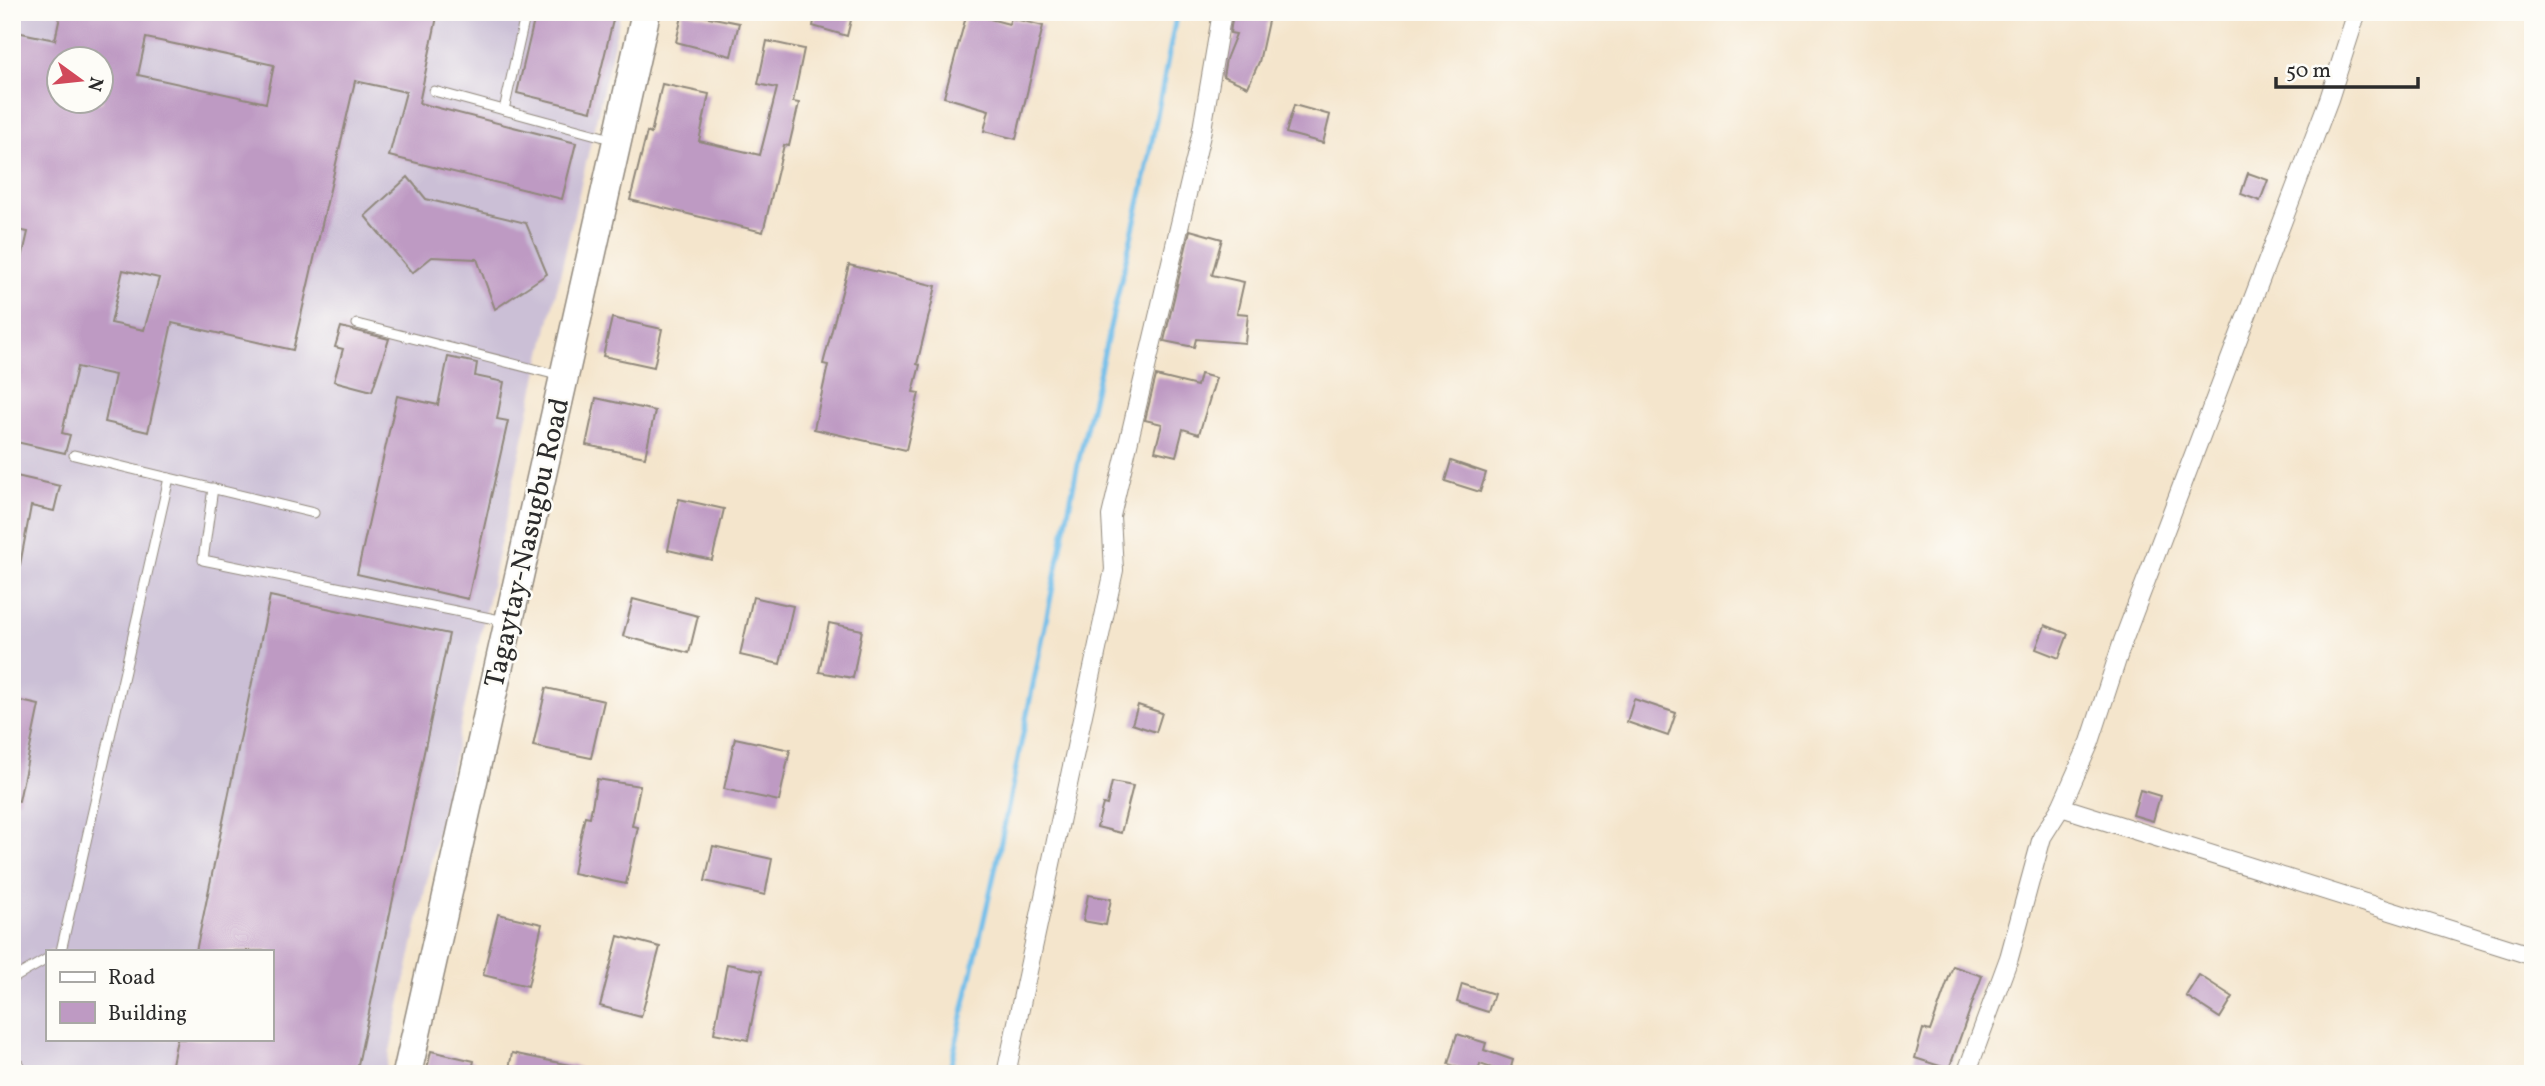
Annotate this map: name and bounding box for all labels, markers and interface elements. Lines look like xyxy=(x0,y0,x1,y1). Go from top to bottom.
north arrow xyxy=(46,46,116,116)
scale bar xyxy=(2276,46,2417,90)
text: 50 m xyxy=(2286,57,2331,86)
text: N xyxy=(80,74,109,94)
street label: Tagaytay-Nasugbu Road xyxy=(476,394,580,692)
legend xyxy=(46,950,273,1040)
text: Road xyxy=(108,964,155,993)
text: Building xyxy=(108,1000,187,1029)

